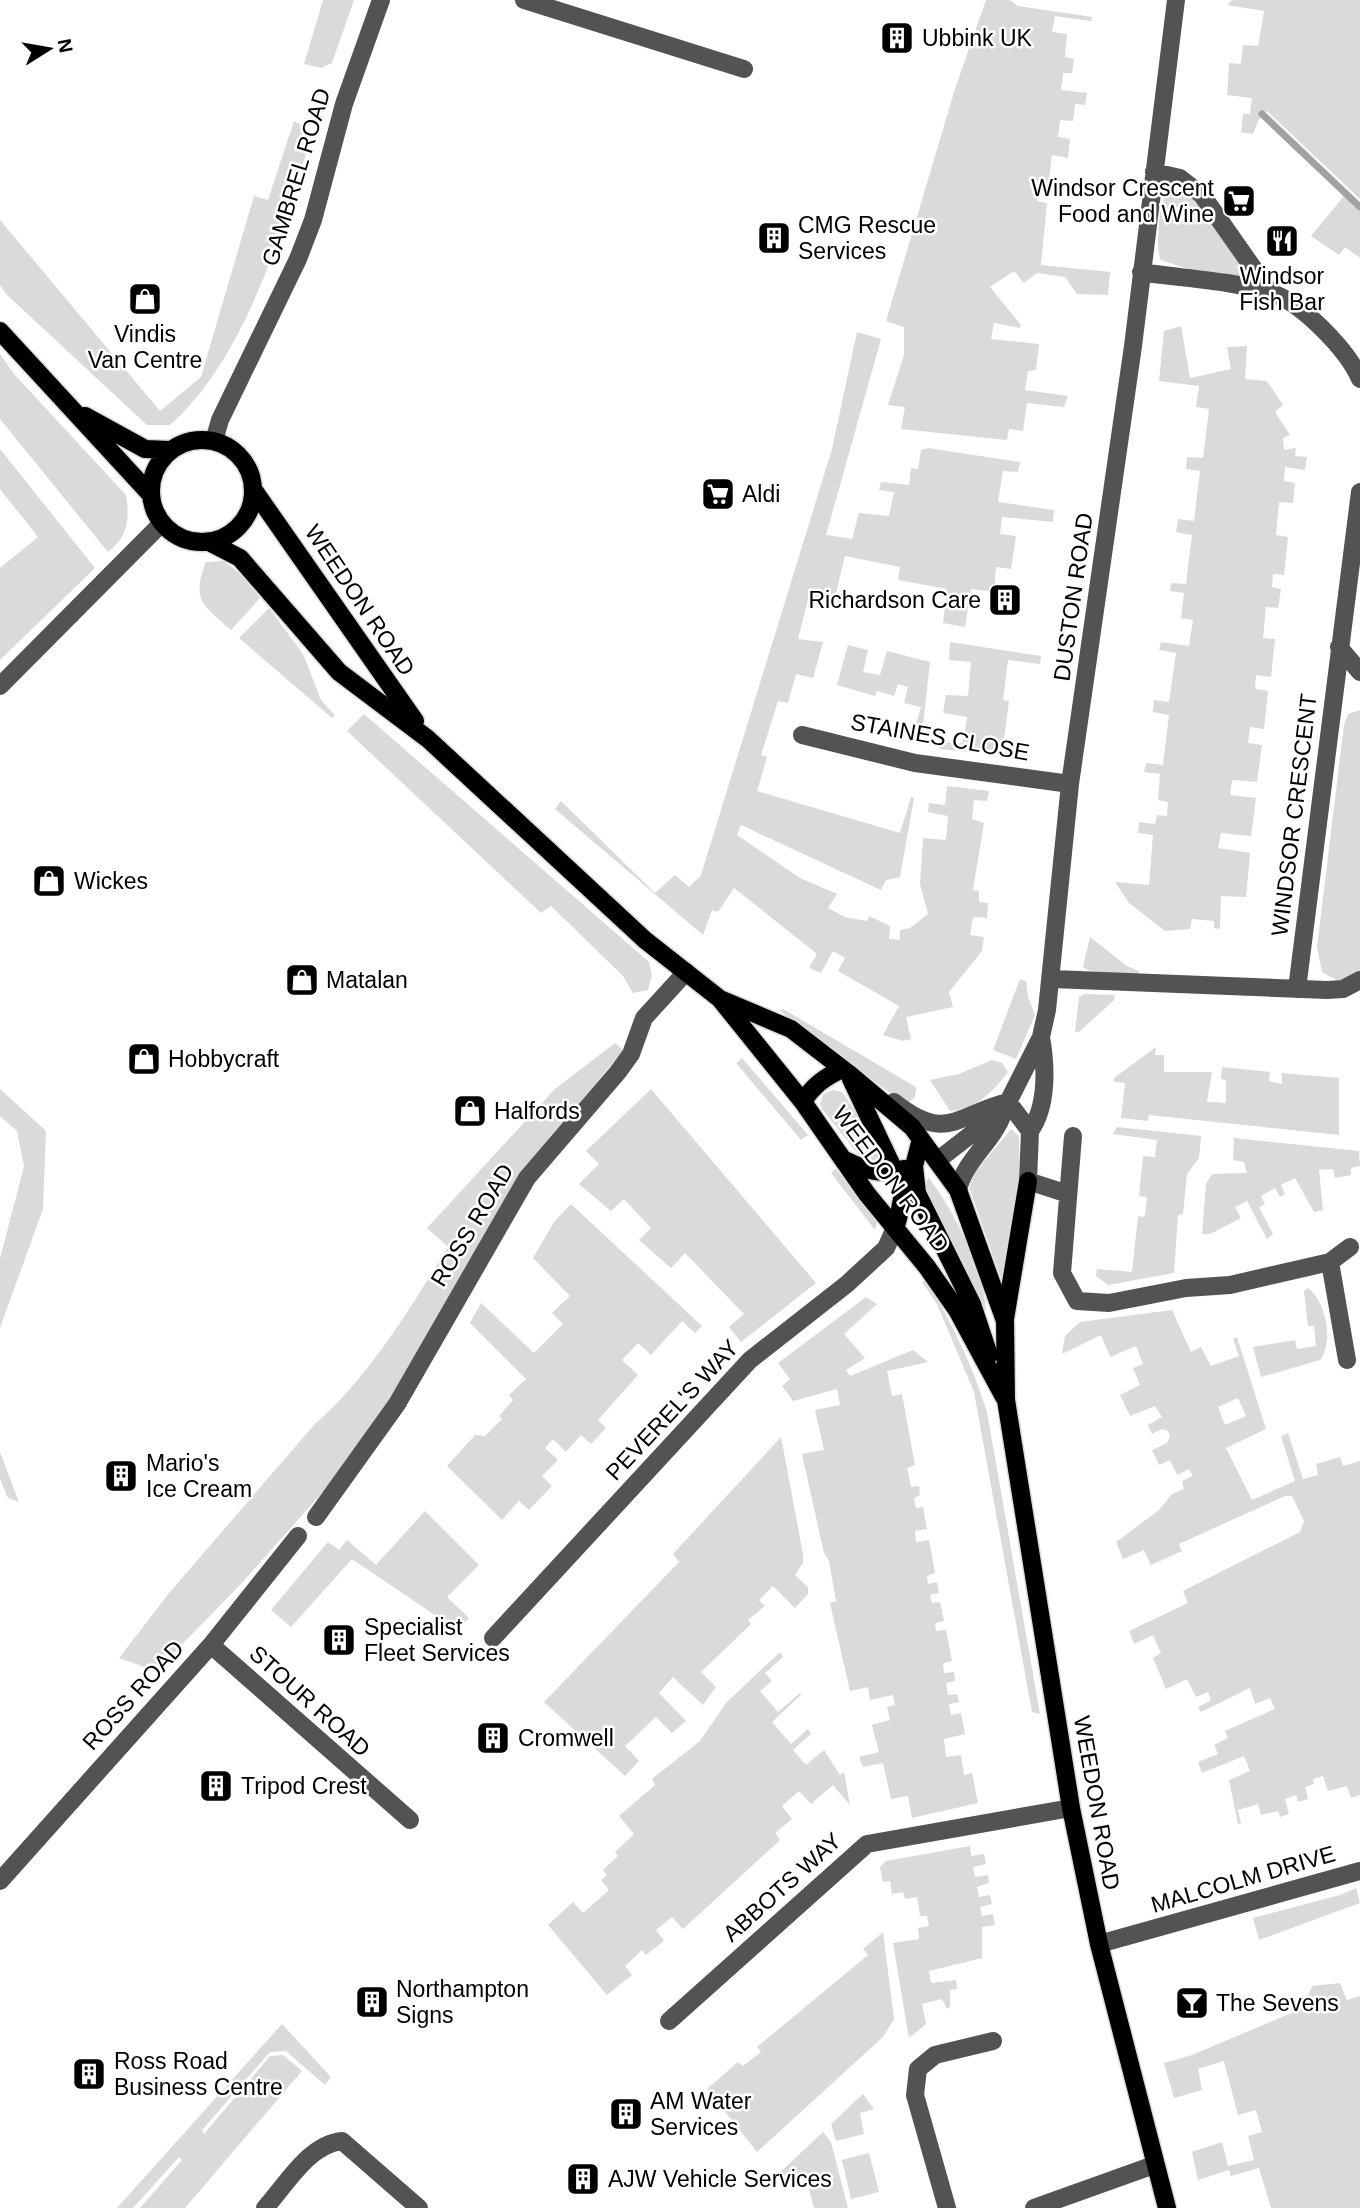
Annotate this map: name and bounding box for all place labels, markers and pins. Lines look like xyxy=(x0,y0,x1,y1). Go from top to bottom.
building icon: Ubbink UK xyxy=(878,19,916,57)
place label: Ubbink UK xyxy=(922,25,1033,51)
place label: Windsor Crescent Food and Wine xyxy=(1031,175,1215,227)
supermarket icon: Windsor Crescent Food and Wine xyxy=(1220,182,1258,220)
place label: CMG Rescue Services xyxy=(798,212,936,264)
building icon: CMG Rescue Services xyxy=(755,219,793,257)
restaurant icon: Windsor Fish Bar xyxy=(1263,222,1301,260)
place label: Windsor Fish Bar xyxy=(1239,263,1325,315)
shop icon: Vindis Van Centre xyxy=(126,280,164,318)
place label: Vindis Van Centre xyxy=(88,321,202,373)
supermarket icon: Aldi xyxy=(699,475,737,513)
place label: Aldi xyxy=(742,481,780,507)
building icon: Richardson Care xyxy=(986,581,1024,619)
place label: Richardson Care xyxy=(808,587,981,613)
shop icon: Wickes xyxy=(30,862,68,900)
place label: Wickes xyxy=(74,868,148,894)
shop icon: Matalan xyxy=(283,961,321,999)
place label: Matalan xyxy=(326,967,408,993)
shop icon: Hobbycraft xyxy=(125,1040,163,1078)
place label: Hobbycraft xyxy=(168,1046,280,1072)
shop icon: Halfords xyxy=(451,1092,489,1130)
place label: Halfords xyxy=(494,1098,580,1124)
place label: Mario's Ice Cream xyxy=(146,1450,252,1502)
building icon: Mario's Ice Cream xyxy=(102,1457,140,1495)
place label: Specialist Fleet Services xyxy=(364,1614,510,1666)
building icon: Specialist Fleet Services xyxy=(320,1621,358,1659)
building icon: Cromwell xyxy=(474,1719,512,1757)
place label: Cromwell xyxy=(518,1725,614,1751)
building icon: Tripod Crest xyxy=(197,1767,235,1805)
place label: Tripod Crest xyxy=(241,1773,367,1799)
place label: Northampton Signs xyxy=(396,1976,529,2028)
building icon: Northampton Signs xyxy=(353,1983,391,2021)
bar icon: The Sevens xyxy=(1173,1984,1211,2022)
place label: The Sevens xyxy=(1216,1990,1339,2016)
place label: Ross Road Business Centre xyxy=(114,2048,283,2100)
building icon: Ross Road Business Centre xyxy=(70,2055,108,2093)
place label: AM Water Services xyxy=(650,2088,752,2140)
building icon: AM Water Services xyxy=(607,2095,645,2133)
building icon: AJW Vehicle Services xyxy=(564,2160,602,2198)
place label: AJW Vehicle Services xyxy=(608,2166,832,2192)

